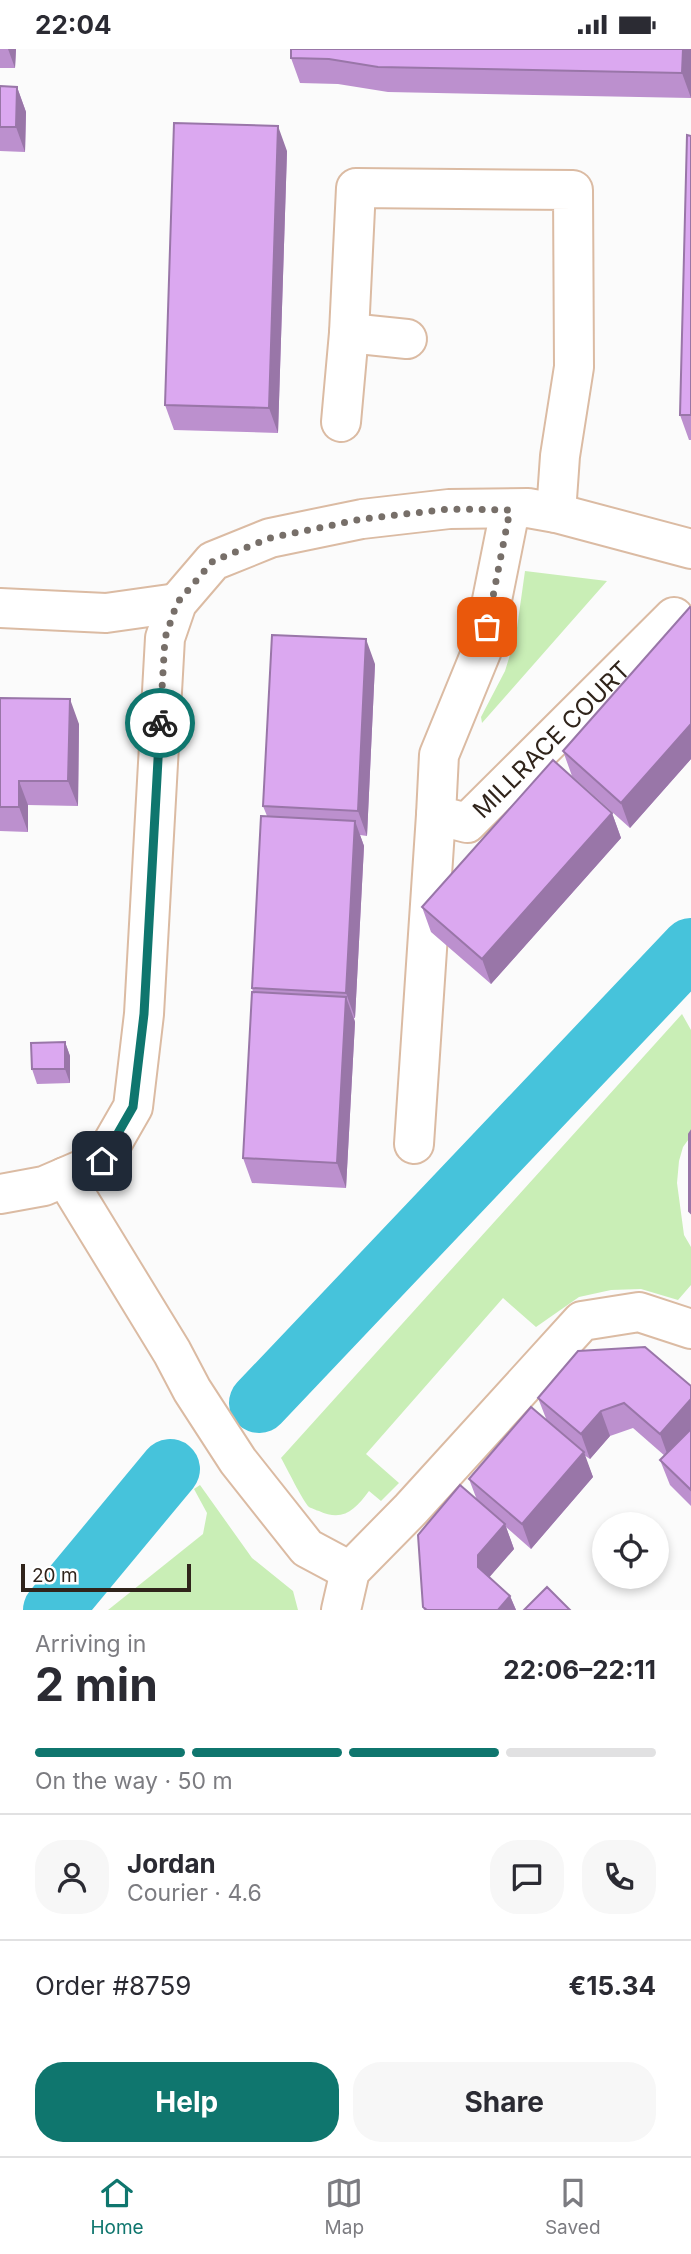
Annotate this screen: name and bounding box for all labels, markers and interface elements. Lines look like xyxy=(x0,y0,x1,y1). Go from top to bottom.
text: 22:04 xyxy=(35,9,112,40)
pin xyxy=(457,597,517,657)
icon: bag xyxy=(468,608,506,646)
street label: MILLRACE COURT xyxy=(466,655,636,824)
courier xyxy=(125,688,195,758)
icon: bike xyxy=(141,704,179,742)
pin xyxy=(72,1131,132,1191)
icon: home xyxy=(83,1142,121,1180)
map controls xyxy=(592,1512,669,1589)
button: locate xyxy=(592,1512,669,1589)
scale bar xyxy=(21,1561,191,1593)
text: 20 m xyxy=(32,1564,78,1587)
text: Arriving in xyxy=(35,1630,146,1658)
text: 22:06–22:11 xyxy=(503,1654,656,1685)
text: 2 min xyxy=(35,1656,158,1712)
text: On the way · 50 m xyxy=(35,1767,233,1795)
button: person xyxy=(35,1840,109,1914)
button: chat xyxy=(490,1840,564,1914)
button: phone xyxy=(582,1840,656,1914)
text: Jordan xyxy=(127,1848,216,1879)
text: Courier · 4.6 xyxy=(127,1879,262,1907)
text: Order #8759 xyxy=(35,1970,191,2001)
text: €15.34 xyxy=(569,1970,656,2001)
button: Help xyxy=(35,2062,339,2142)
button: Share xyxy=(353,2062,656,2142)
tab: Home xyxy=(90,2174,144,2239)
tab: Map xyxy=(325,2174,364,2239)
tab: Saved xyxy=(545,2174,601,2239)

